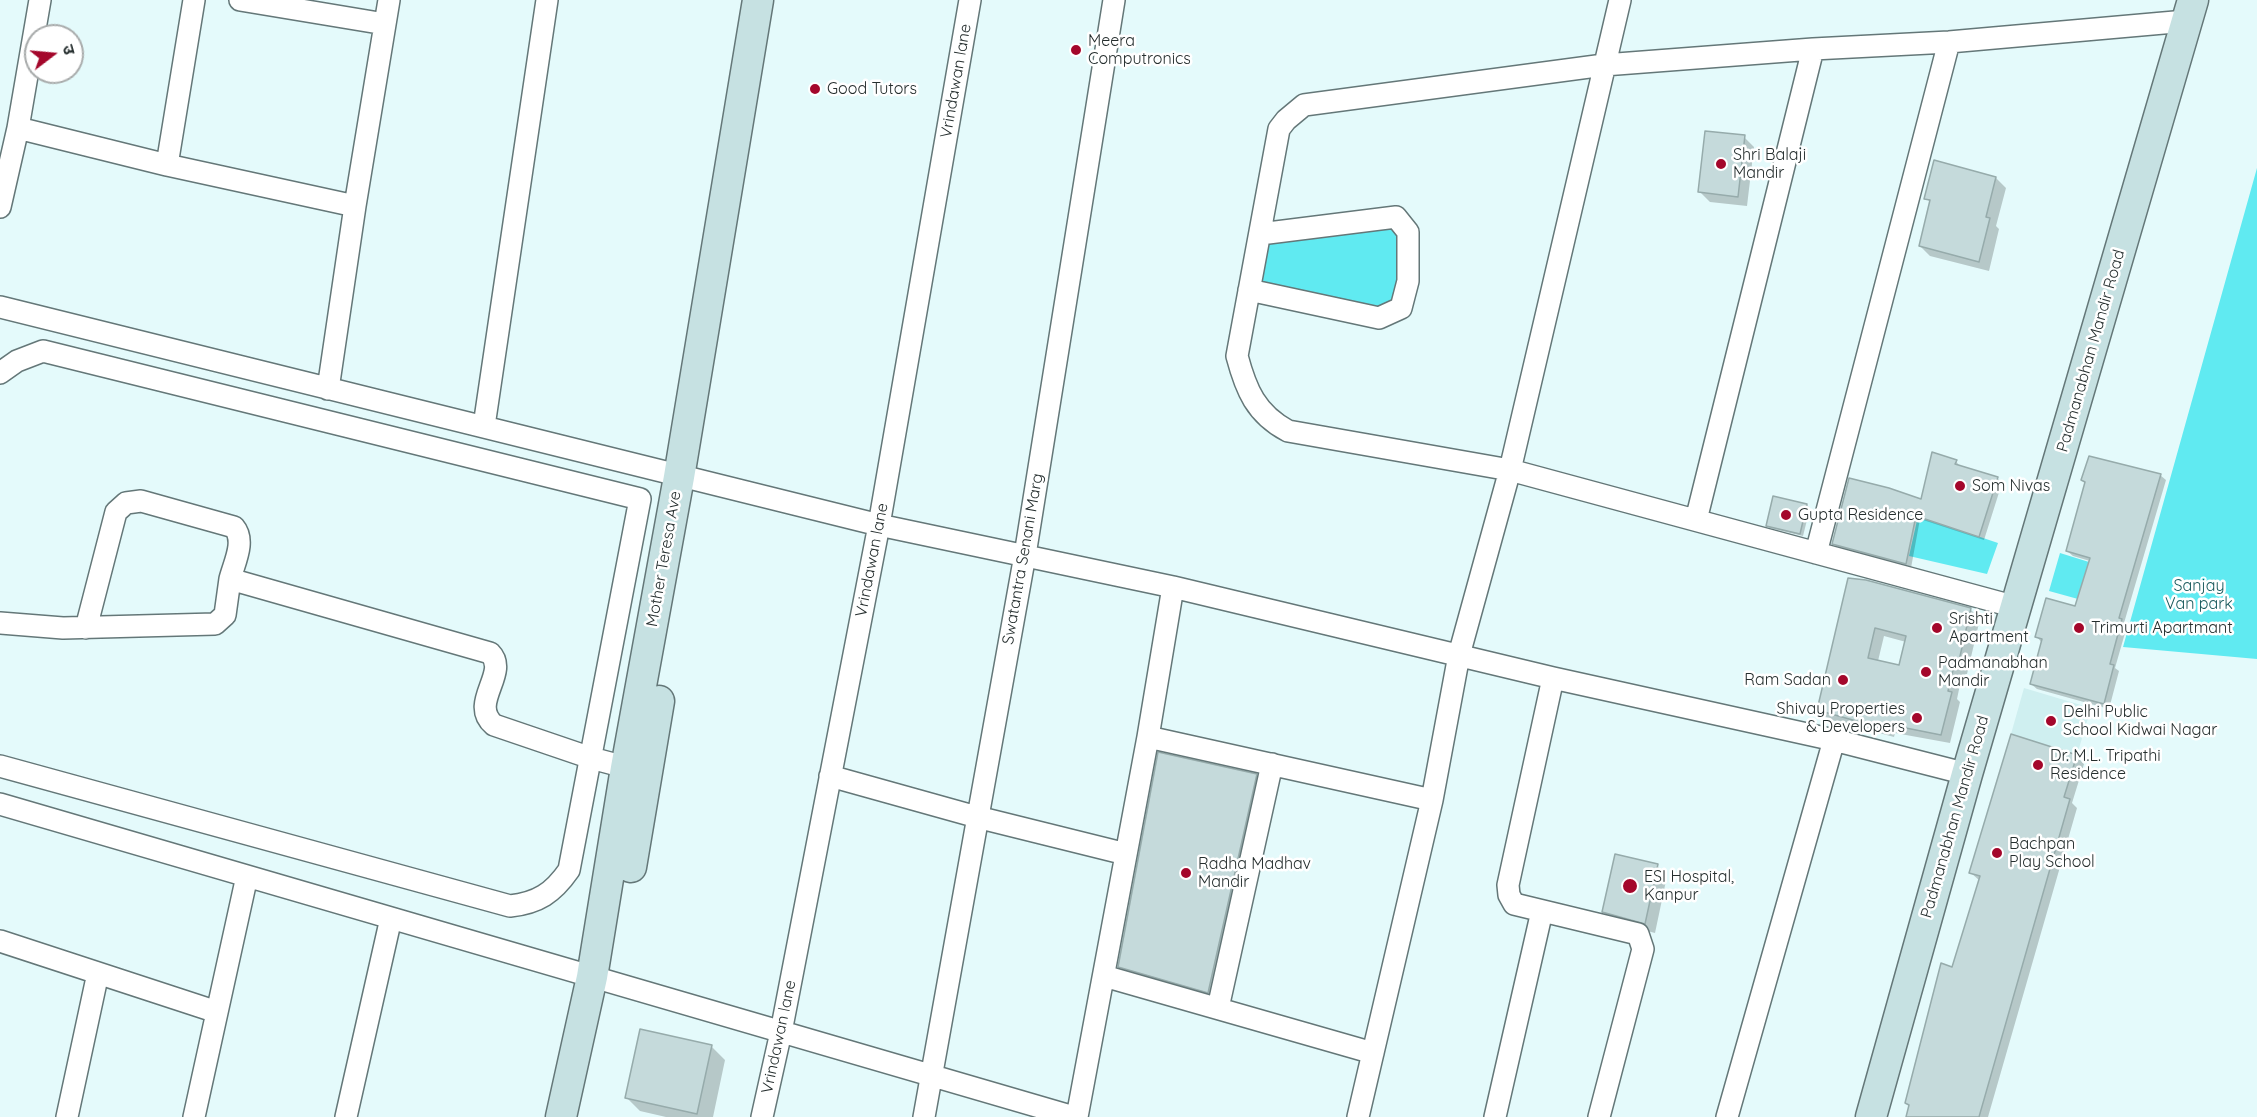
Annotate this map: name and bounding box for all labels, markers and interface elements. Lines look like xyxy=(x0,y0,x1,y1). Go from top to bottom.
street label: Vrindawan lane xyxy=(937,22,975,140)
north arrow xyxy=(24,24,84,84)
place label: Meera Computronics xyxy=(1088,31,1191,69)
text: उ xyxy=(58,42,80,57)
marker: Meera Computronics xyxy=(1069,43,1083,57)
place label: Good Tutors xyxy=(827,79,917,99)
marker: Good Tutors xyxy=(808,82,822,96)
place label: Shri Balaji Mandir xyxy=(1733,145,1806,183)
marker: Shri Balaji Mandir xyxy=(1714,157,1728,171)
street label: Padmanabhan Mandir Road xyxy=(2053,248,2129,454)
street label: Swatantra Senani Marg xyxy=(998,472,1048,646)
place label: Som Nivas xyxy=(1972,476,2050,496)
marker: Som Nivas xyxy=(1953,479,1967,493)
street label: Mother Teresa Ave xyxy=(643,490,685,628)
street label: Vrindawan lane xyxy=(852,501,892,619)
place label: Gupta Residence xyxy=(1798,505,1923,525)
marker: Gupta Residence xyxy=(1779,508,1793,522)
park label: Sanjay Van park xyxy=(2165,576,2233,614)
place label: Srishti Apartment xyxy=(1949,609,2029,647)
place label: Trimurti Apartmant xyxy=(2091,618,2233,638)
marker: Srishti Apartment xyxy=(1930,621,1944,635)
marker: Trimurti Apartmant xyxy=(2072,621,2086,635)
place label: Padmanabhan Mandir xyxy=(1938,653,2048,691)
marker: Padmanabhan Mandir xyxy=(1919,665,1933,679)
place label: Ram Sadan xyxy=(1744,670,1831,690)
marker: Ram Sadan xyxy=(1836,673,1850,687)
place label: Shivay Properties & Developers xyxy=(1777,699,1905,737)
place label: Delhi Public School Kidwai Nagar xyxy=(2063,702,2217,740)
marker: Shivay Properties & Developers xyxy=(1910,711,1924,725)
street label: Padmanabhan Mandir Road xyxy=(1917,714,1993,920)
marker: Delhi Public School Kidwai Nagar xyxy=(2044,714,2058,728)
place label: Dr. M.L. Tripathi Residence xyxy=(2050,746,2161,784)
marker: Dr. M.L. Tripathi Residence xyxy=(2031,758,2045,772)
place label: Bachpan Play School xyxy=(2009,834,2095,872)
marker: Bachpan Play School xyxy=(1990,846,2004,860)
place label: Radha Madhav Mandir xyxy=(1198,854,1311,892)
marker: Radha Madhav Mandir xyxy=(1179,866,1193,880)
place label: ESI Hospital, Kanpur xyxy=(1644,867,1734,905)
marker: ESI Hospital, Kanpur xyxy=(1621,877,1639,895)
street label: Vrindawan lane xyxy=(758,978,800,1096)

